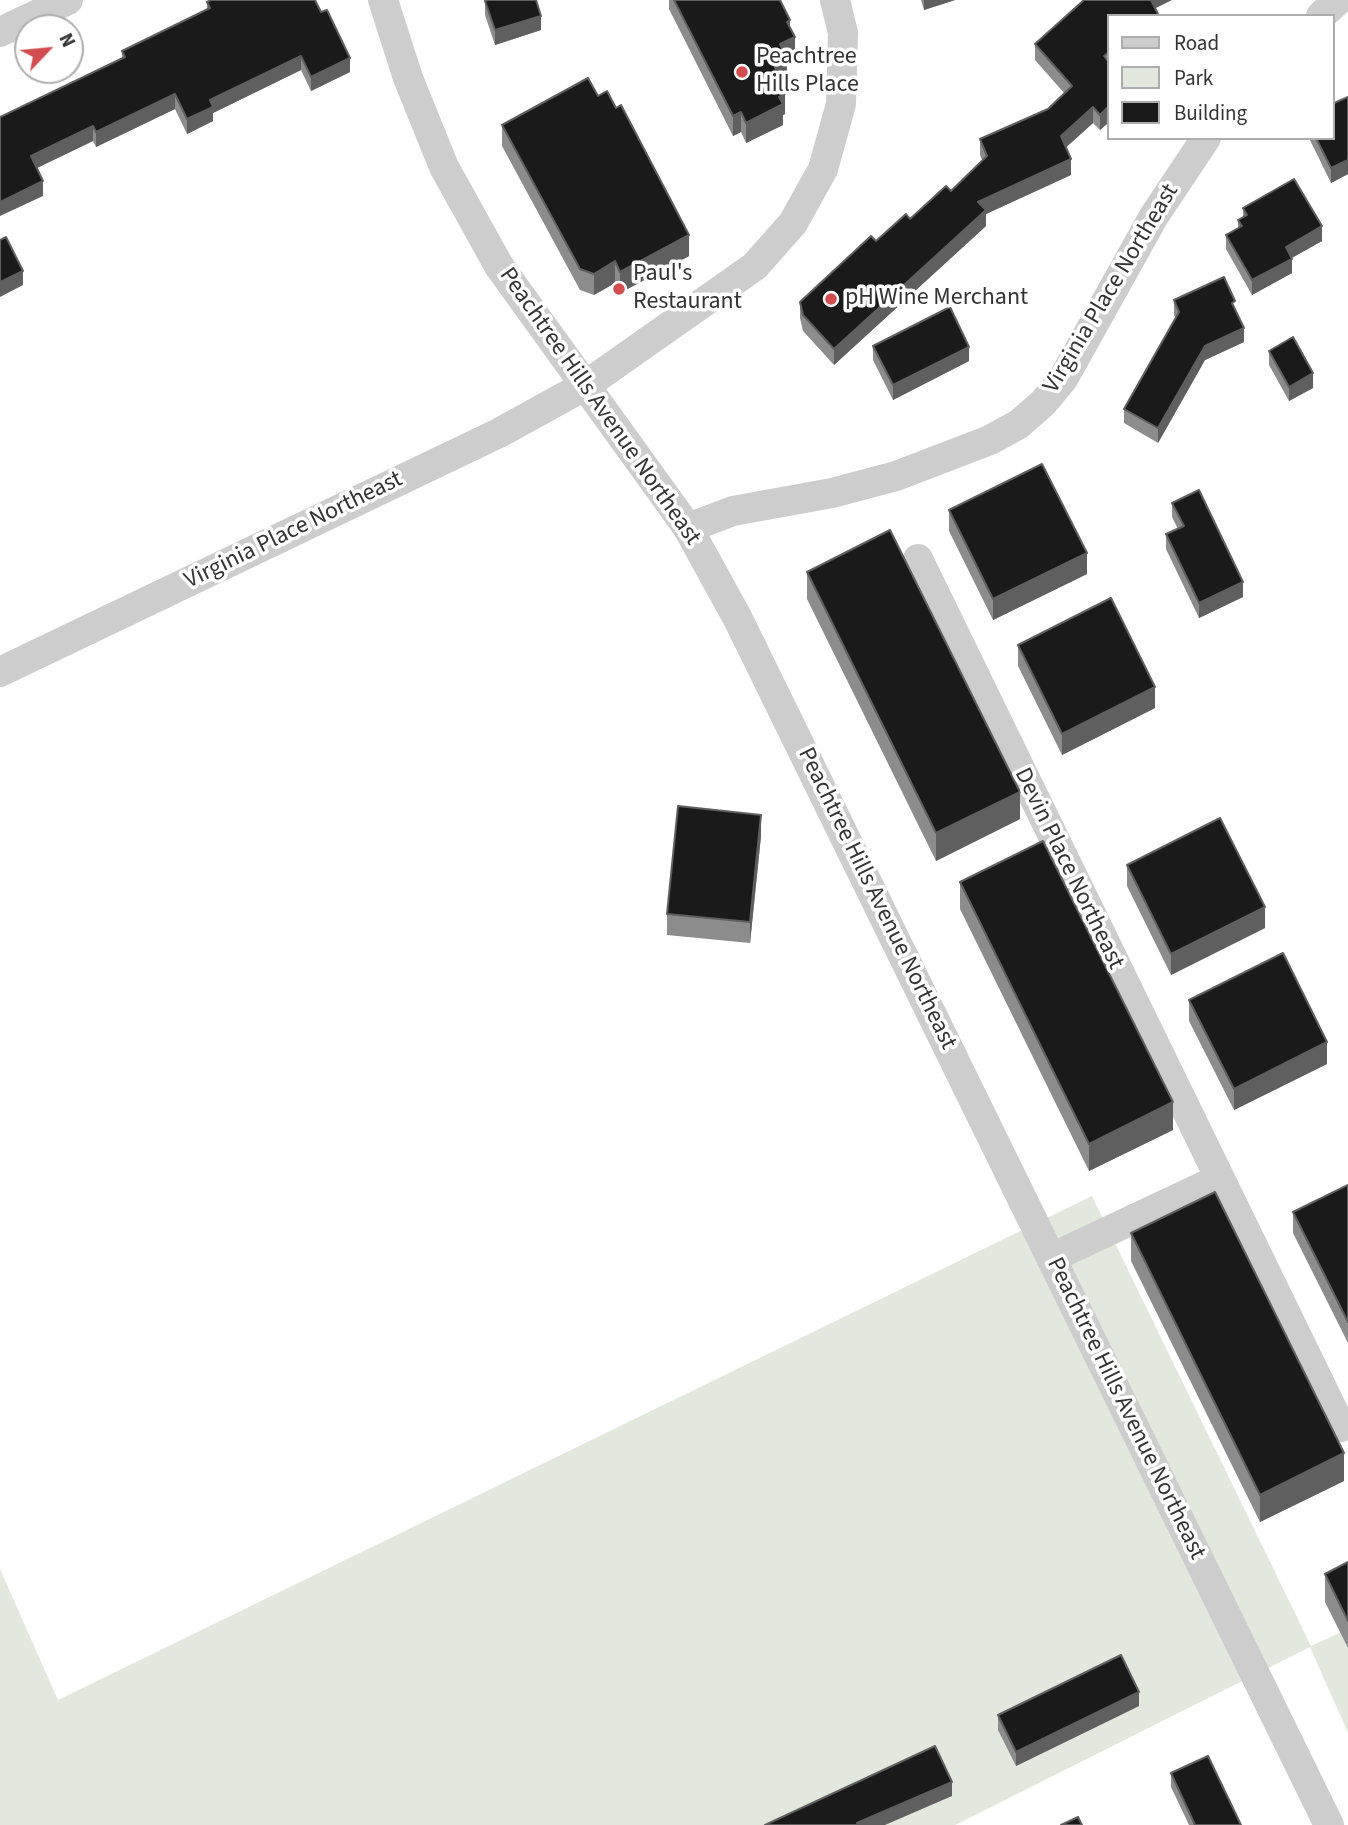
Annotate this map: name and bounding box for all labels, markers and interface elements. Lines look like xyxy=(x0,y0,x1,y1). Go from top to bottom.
north arrow xyxy=(14,14,84,84)
legend xyxy=(1106,14,1334,140)
text: Road xyxy=(1174,28,1219,58)
text: N xyxy=(52,29,81,52)
place label: Peachtree Hills Place xyxy=(756,44,859,100)
text: Park xyxy=(1174,63,1213,93)
marker: Peachtree Hills Place xyxy=(734,64,750,80)
text: Building xyxy=(1174,98,1247,128)
street label: Virginia Place Northeast xyxy=(1038,179,1186,399)
place label: Paul's Restaurant xyxy=(633,261,742,317)
street label: Peachtree Hills Avenue Northeast xyxy=(492,263,706,551)
marker: Paul's Restaurant xyxy=(611,281,627,297)
place label: pH Wine Merchant xyxy=(845,285,1028,313)
marker: pH Wine Merchant xyxy=(823,291,839,307)
street label: Virginia Place Northeast xyxy=(180,466,408,596)
street label: Peachtree Hills Avenue Northeast xyxy=(790,743,962,1055)
street label: Devin Place Northeast xyxy=(1007,764,1129,974)
street label: Peachtree Hills Avenue Northeast xyxy=(1039,1253,1211,1565)

